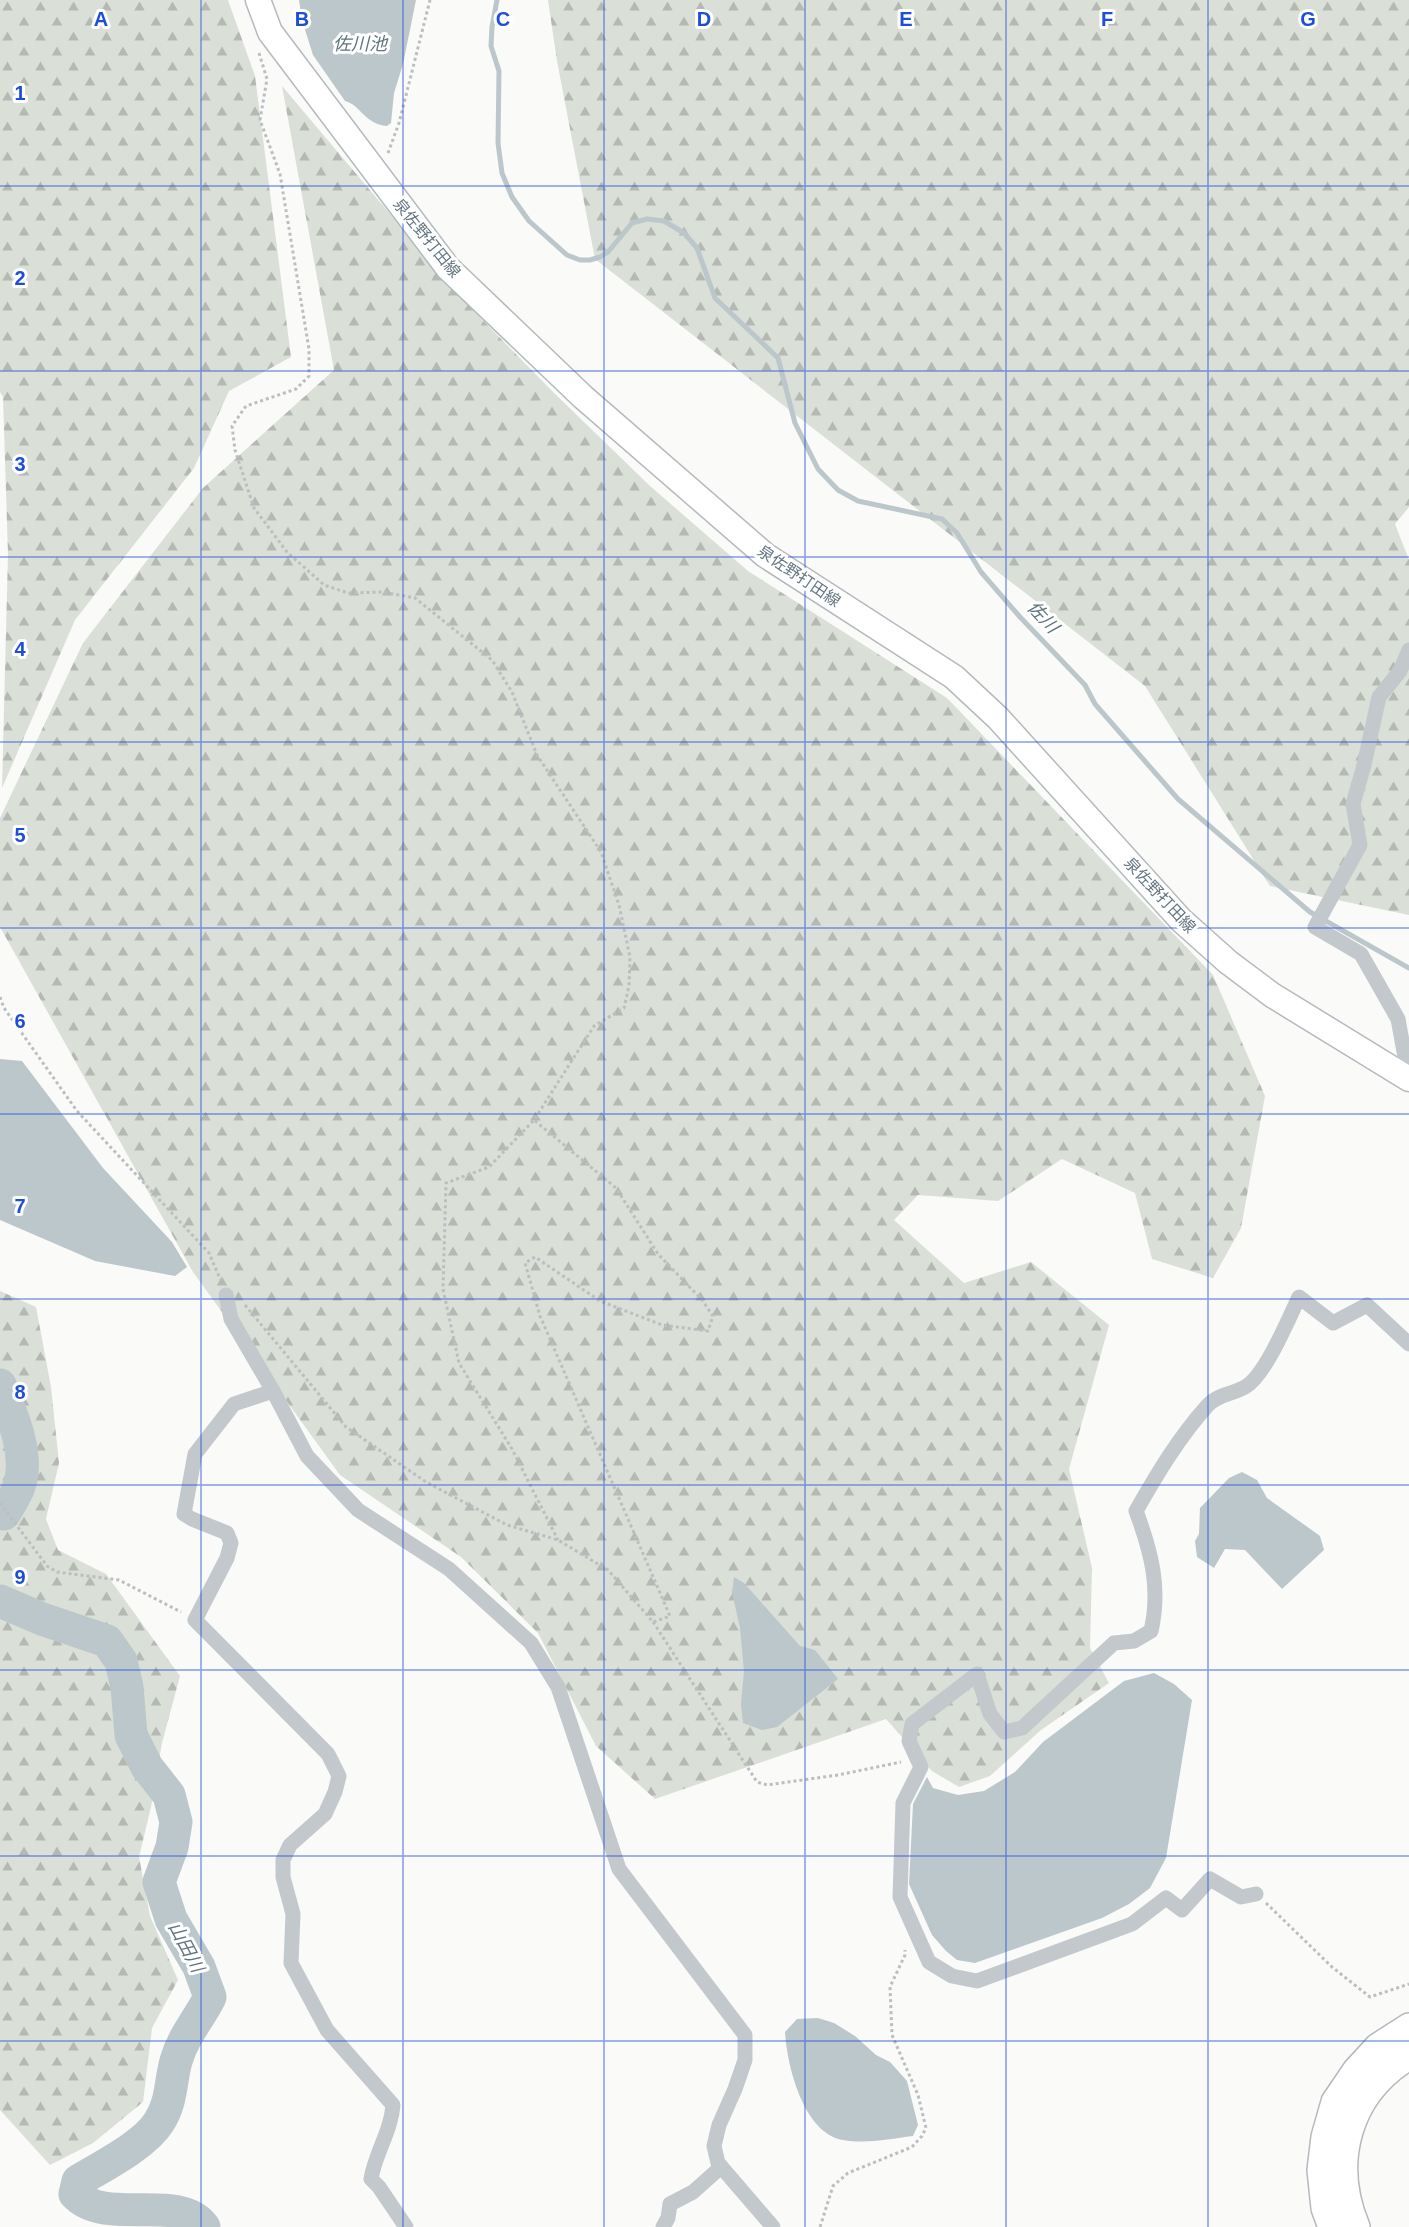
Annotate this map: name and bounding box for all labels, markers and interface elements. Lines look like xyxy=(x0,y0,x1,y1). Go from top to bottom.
text: A xyxy=(94,8,108,30)
text: B xyxy=(295,8,309,30)
text: C xyxy=(496,8,510,30)
text: D xyxy=(697,8,711,30)
text: E xyxy=(899,8,913,30)
text: F xyxy=(1101,8,1113,30)
text: G xyxy=(1300,8,1316,30)
water label: 佐川池 xyxy=(333,34,389,54)
text: 1 xyxy=(14,82,26,104)
street label: 泉佐野打田線 xyxy=(390,195,464,281)
text: 2 xyxy=(14,267,26,289)
text: 3 xyxy=(14,453,26,475)
street label: 泉佐野打田線 xyxy=(754,542,844,610)
water label: 佐川 xyxy=(1023,597,1064,638)
text: 4 xyxy=(14,638,26,660)
text: 5 xyxy=(14,824,26,846)
street label: 泉佐野打田線 xyxy=(1121,854,1199,936)
text: 6 xyxy=(14,1010,26,1032)
text: 7 xyxy=(14,1195,26,1217)
text: 8 xyxy=(14,1381,26,1403)
text: 9 xyxy=(14,1566,26,1588)
water label: 山田川 xyxy=(164,1918,208,1977)

